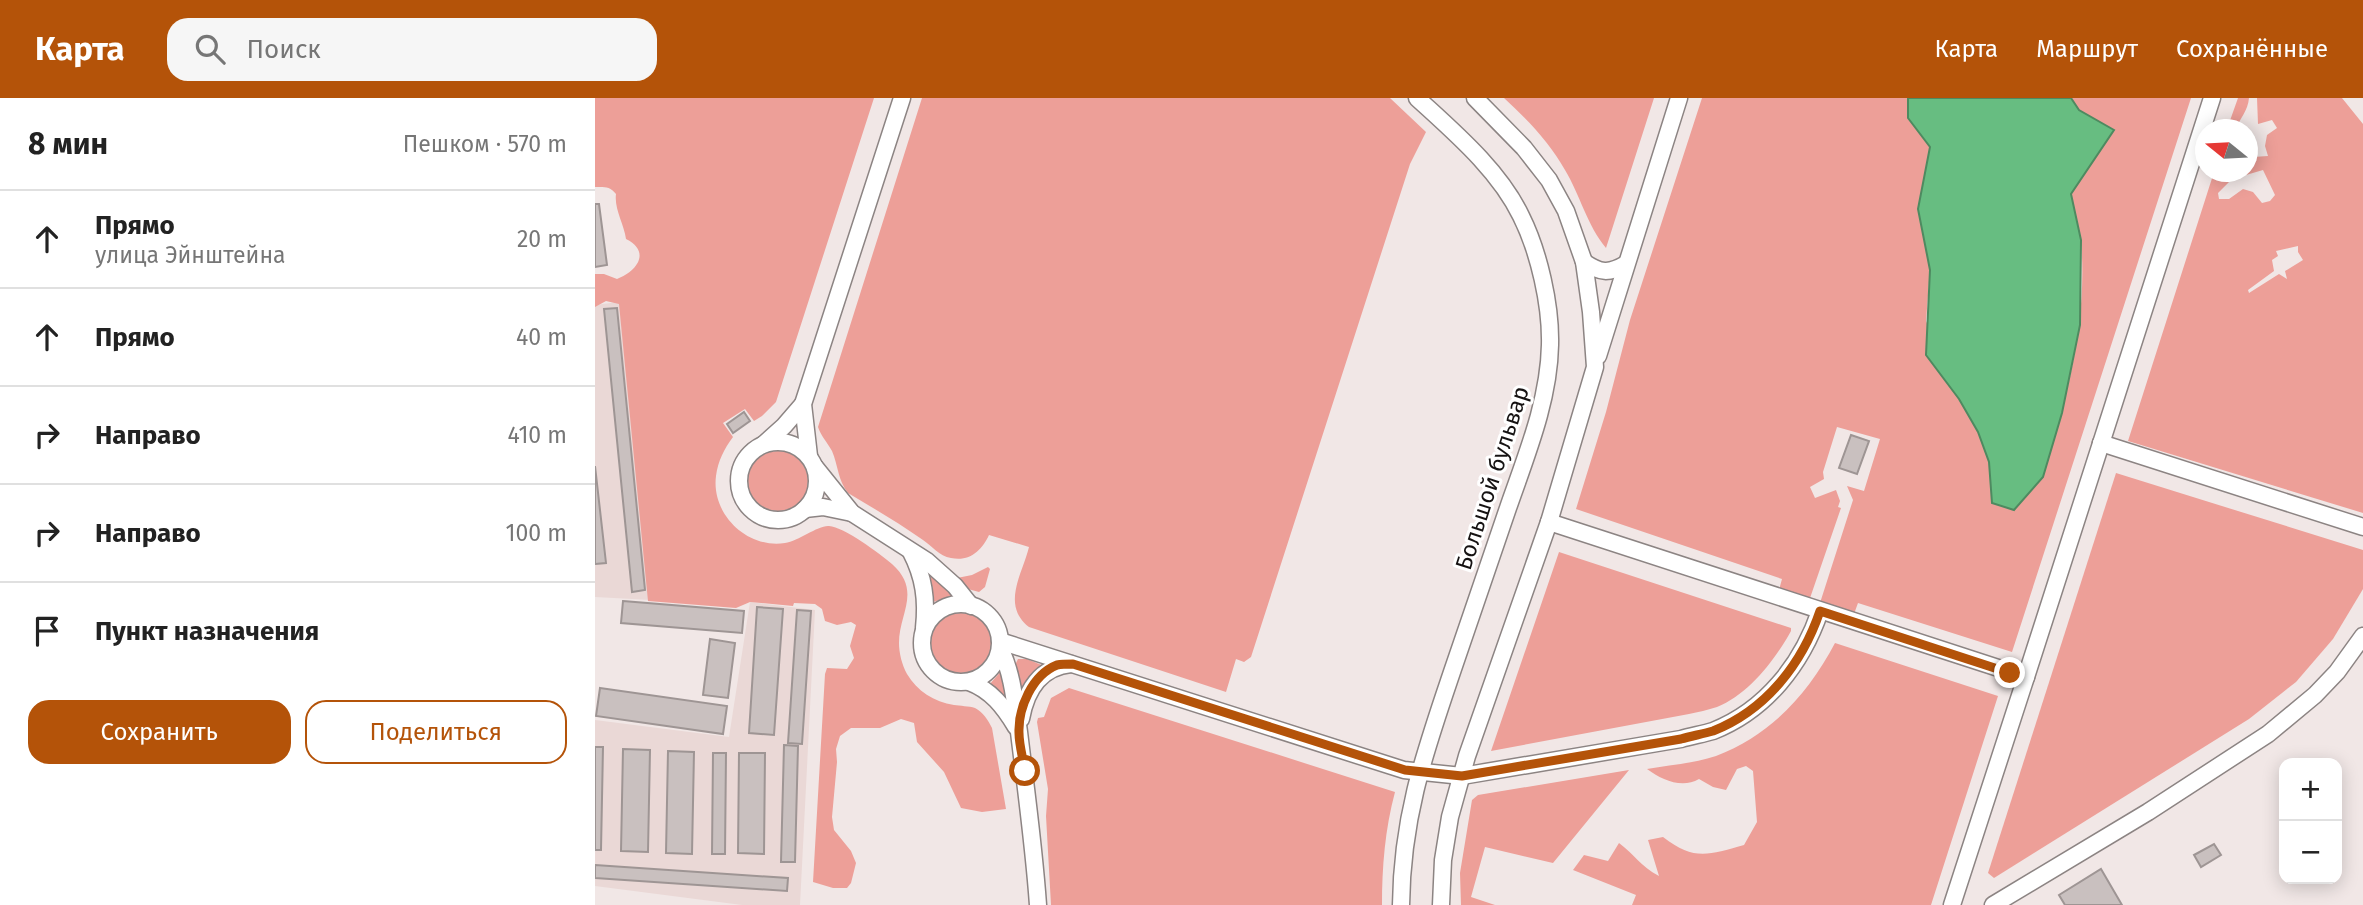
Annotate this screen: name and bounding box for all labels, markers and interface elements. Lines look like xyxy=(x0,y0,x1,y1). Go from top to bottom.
search box xyxy=(167,18,657,81)
text: Карта xyxy=(35,29,125,69)
icon: search xyxy=(191,30,229,68)
text: Поиск xyxy=(247,34,321,65)
text: Карта xyxy=(1935,35,1998,63)
text: Маршрут xyxy=(2036,35,2138,63)
text: Сохранённые xyxy=(2176,35,2328,63)
north arrow xyxy=(2195,119,2258,182)
text: 8 мин xyxy=(28,126,108,162)
text: Пешком · 570 m xyxy=(403,130,567,158)
text: Прямо xyxy=(95,210,175,241)
icon: ahead xyxy=(28,220,66,258)
text: 20 m xyxy=(517,225,567,253)
text: улица Эйнштейна xyxy=(95,241,286,269)
icon: ahead xyxy=(28,318,66,356)
text: Прямо xyxy=(95,322,175,353)
text: 40 m xyxy=(516,323,567,351)
street label: Большой бульвар xyxy=(1449,383,1535,573)
icon: right xyxy=(28,416,66,454)
text: Направо xyxy=(95,420,201,451)
text: 410 m xyxy=(507,421,567,449)
icon: right xyxy=(28,514,66,552)
text: Направо xyxy=(95,518,201,549)
text: 100 m xyxy=(506,519,567,547)
icon: arrive xyxy=(28,612,66,650)
text: Пункт назначения xyxy=(95,616,319,647)
route end xyxy=(1994,657,2025,688)
button: Сохранить xyxy=(28,700,291,764)
button: Поделиться xyxy=(305,700,567,764)
route start xyxy=(1009,755,1040,786)
map controls xyxy=(2279,758,2342,884)
button: + xyxy=(2279,758,2342,821)
button: − xyxy=(2279,821,2342,884)

